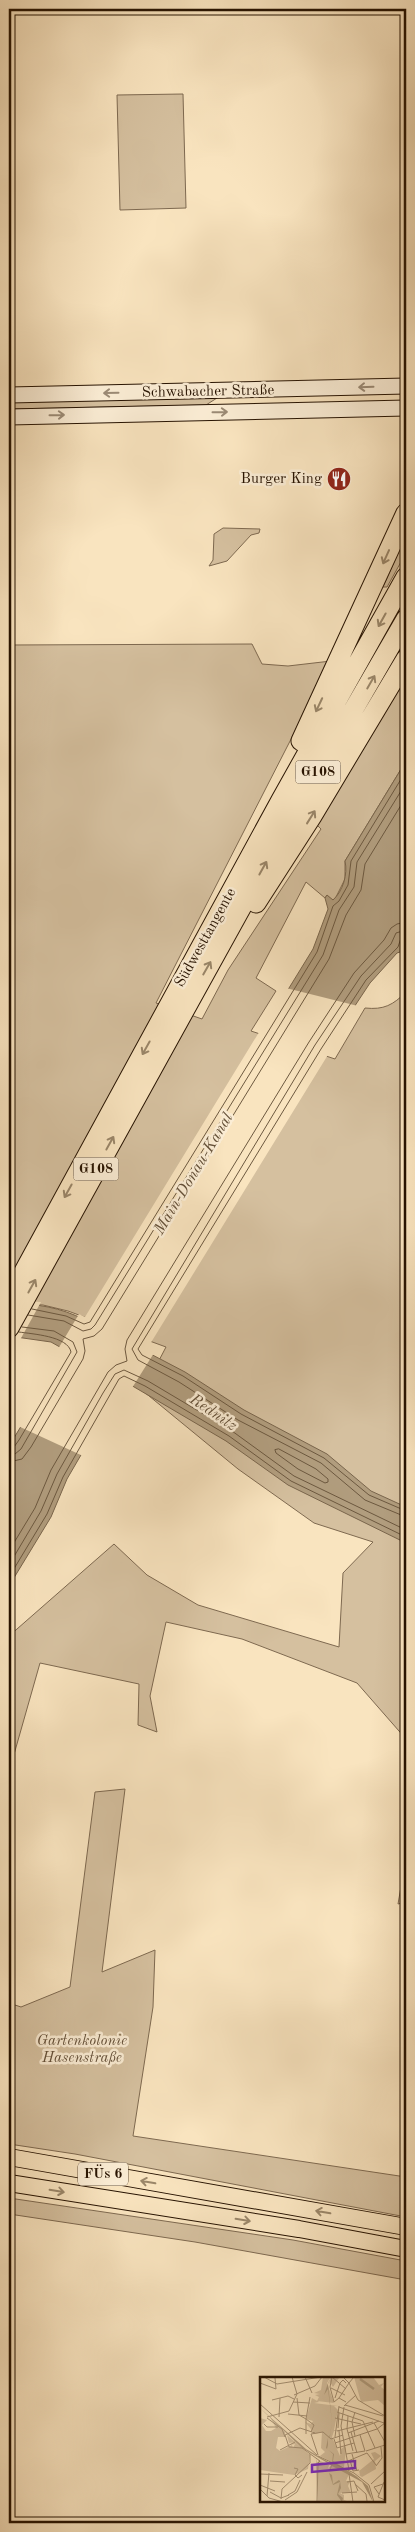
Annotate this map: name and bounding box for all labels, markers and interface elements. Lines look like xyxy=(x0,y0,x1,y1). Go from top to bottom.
street label: Schwabacher Straße xyxy=(142,383,274,401)
one-way arrow xyxy=(358,383,374,392)
one-way arrow xyxy=(103,389,119,398)
one-way arrow xyxy=(212,407,228,416)
one-way arrow xyxy=(49,411,65,420)
restaurant icon: Burger King xyxy=(326,466,352,492)
place label: Burger King xyxy=(241,472,322,487)
one-way arrow xyxy=(381,549,390,564)
one-way arrow xyxy=(377,612,387,627)
one-way arrow xyxy=(366,675,376,689)
one-way arrow xyxy=(313,697,323,712)
road number: G108 xyxy=(296,760,340,784)
one-way arrow xyxy=(306,810,316,824)
one-way arrow xyxy=(259,861,268,876)
street label: Südwesttangente xyxy=(173,886,239,990)
one-way arrow xyxy=(203,961,212,976)
one-way arrow xyxy=(141,1040,150,1055)
water label: Main-Donau-Kanal xyxy=(151,1110,237,1238)
one-way arrow xyxy=(105,1136,115,1151)
road number: G108 xyxy=(74,1158,118,1180)
one-way arrow xyxy=(63,1183,73,1198)
one-way arrow xyxy=(27,1278,37,1293)
water label: Rednitz xyxy=(186,1391,240,1435)
park label: Gartenkolonie Hasenstraße xyxy=(37,2034,127,2066)
road number: FÜs 6 xyxy=(78,2162,128,2186)
one-way arrow xyxy=(140,2176,156,2186)
one-way arrow xyxy=(49,2186,65,2196)
one-way arrow xyxy=(315,2206,331,2216)
one-way arrow xyxy=(234,2216,250,2226)
inset map xyxy=(260,2377,385,2502)

